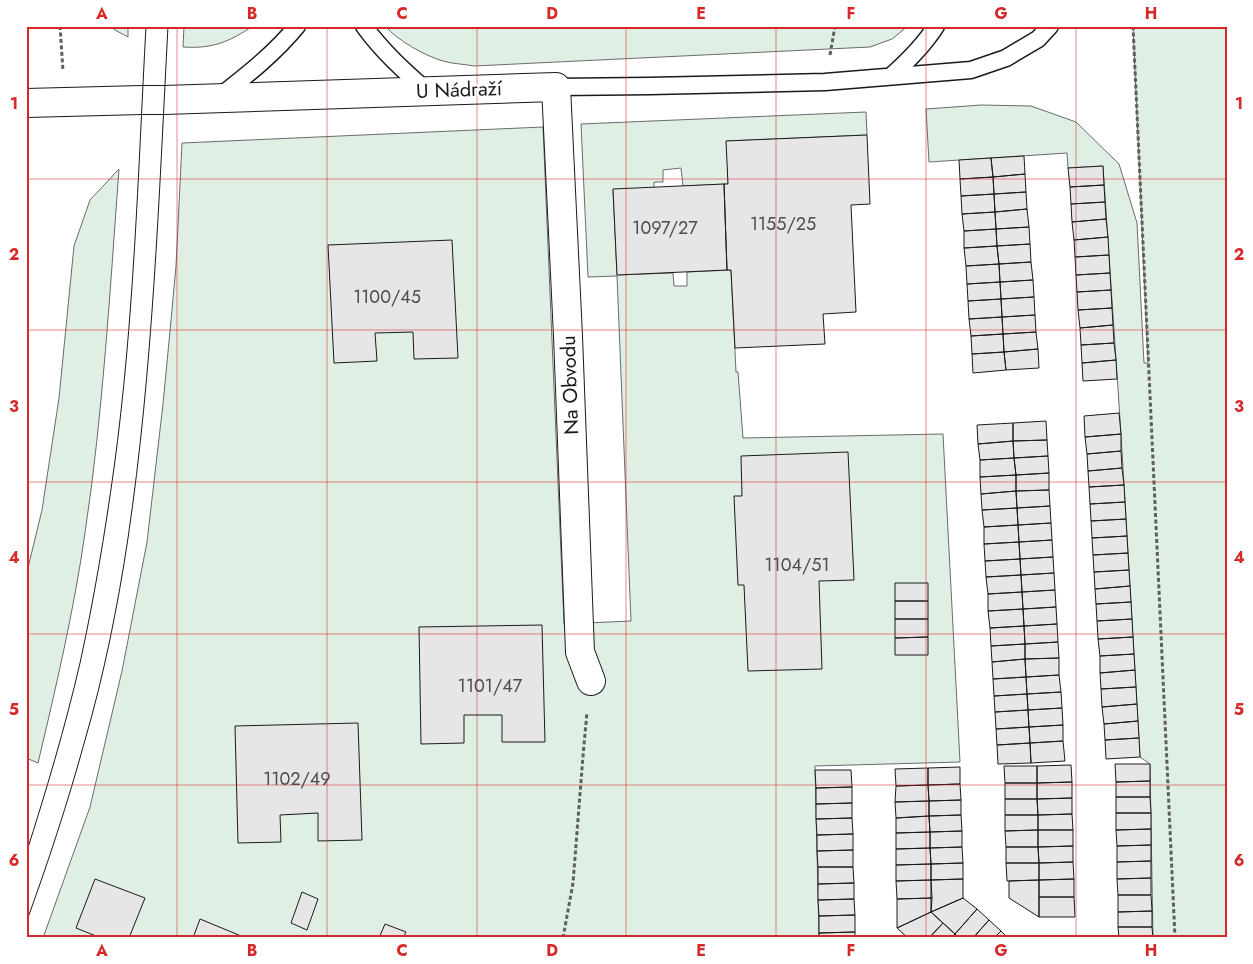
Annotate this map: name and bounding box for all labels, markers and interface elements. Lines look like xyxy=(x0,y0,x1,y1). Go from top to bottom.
text: A xyxy=(95,2,108,25)
text: B xyxy=(247,2,257,25)
text: C xyxy=(396,2,408,25)
text: D xyxy=(546,2,558,25)
text: E xyxy=(696,2,706,25)
text: F xyxy=(847,2,855,25)
text: G xyxy=(994,2,1008,25)
text: H xyxy=(1145,2,1157,25)
street label: U Nádraží xyxy=(416,74,503,106)
text: 1 xyxy=(10,92,18,115)
text: 1 xyxy=(1235,92,1243,115)
house number: 1155/25 xyxy=(750,211,816,237)
house number: 1097/27 xyxy=(632,215,698,241)
text: 2 xyxy=(9,243,19,266)
text: 2 xyxy=(1234,243,1244,266)
house number: 1100/45 xyxy=(353,284,421,310)
street label: Na Obvodu xyxy=(554,335,586,435)
text: 3 xyxy=(9,395,19,418)
text: 3 xyxy=(1234,395,1244,418)
text: 4 xyxy=(8,546,20,569)
text: 4 xyxy=(1233,546,1245,569)
house number: 1104/51 xyxy=(764,552,830,578)
house number: 1101/47 xyxy=(458,673,523,699)
text: 5 xyxy=(9,698,19,721)
text: 5 xyxy=(1234,698,1244,721)
house number: 1102/49 xyxy=(263,766,331,792)
text: 6 xyxy=(9,849,19,872)
text: 6 xyxy=(1234,849,1244,872)
text: A xyxy=(95,939,108,962)
text: B xyxy=(247,939,257,962)
text: C xyxy=(396,939,408,962)
text: D xyxy=(546,939,558,962)
text: E xyxy=(696,939,706,962)
text: F xyxy=(847,939,855,962)
text: G xyxy=(994,939,1008,962)
text: H xyxy=(1145,939,1157,962)

